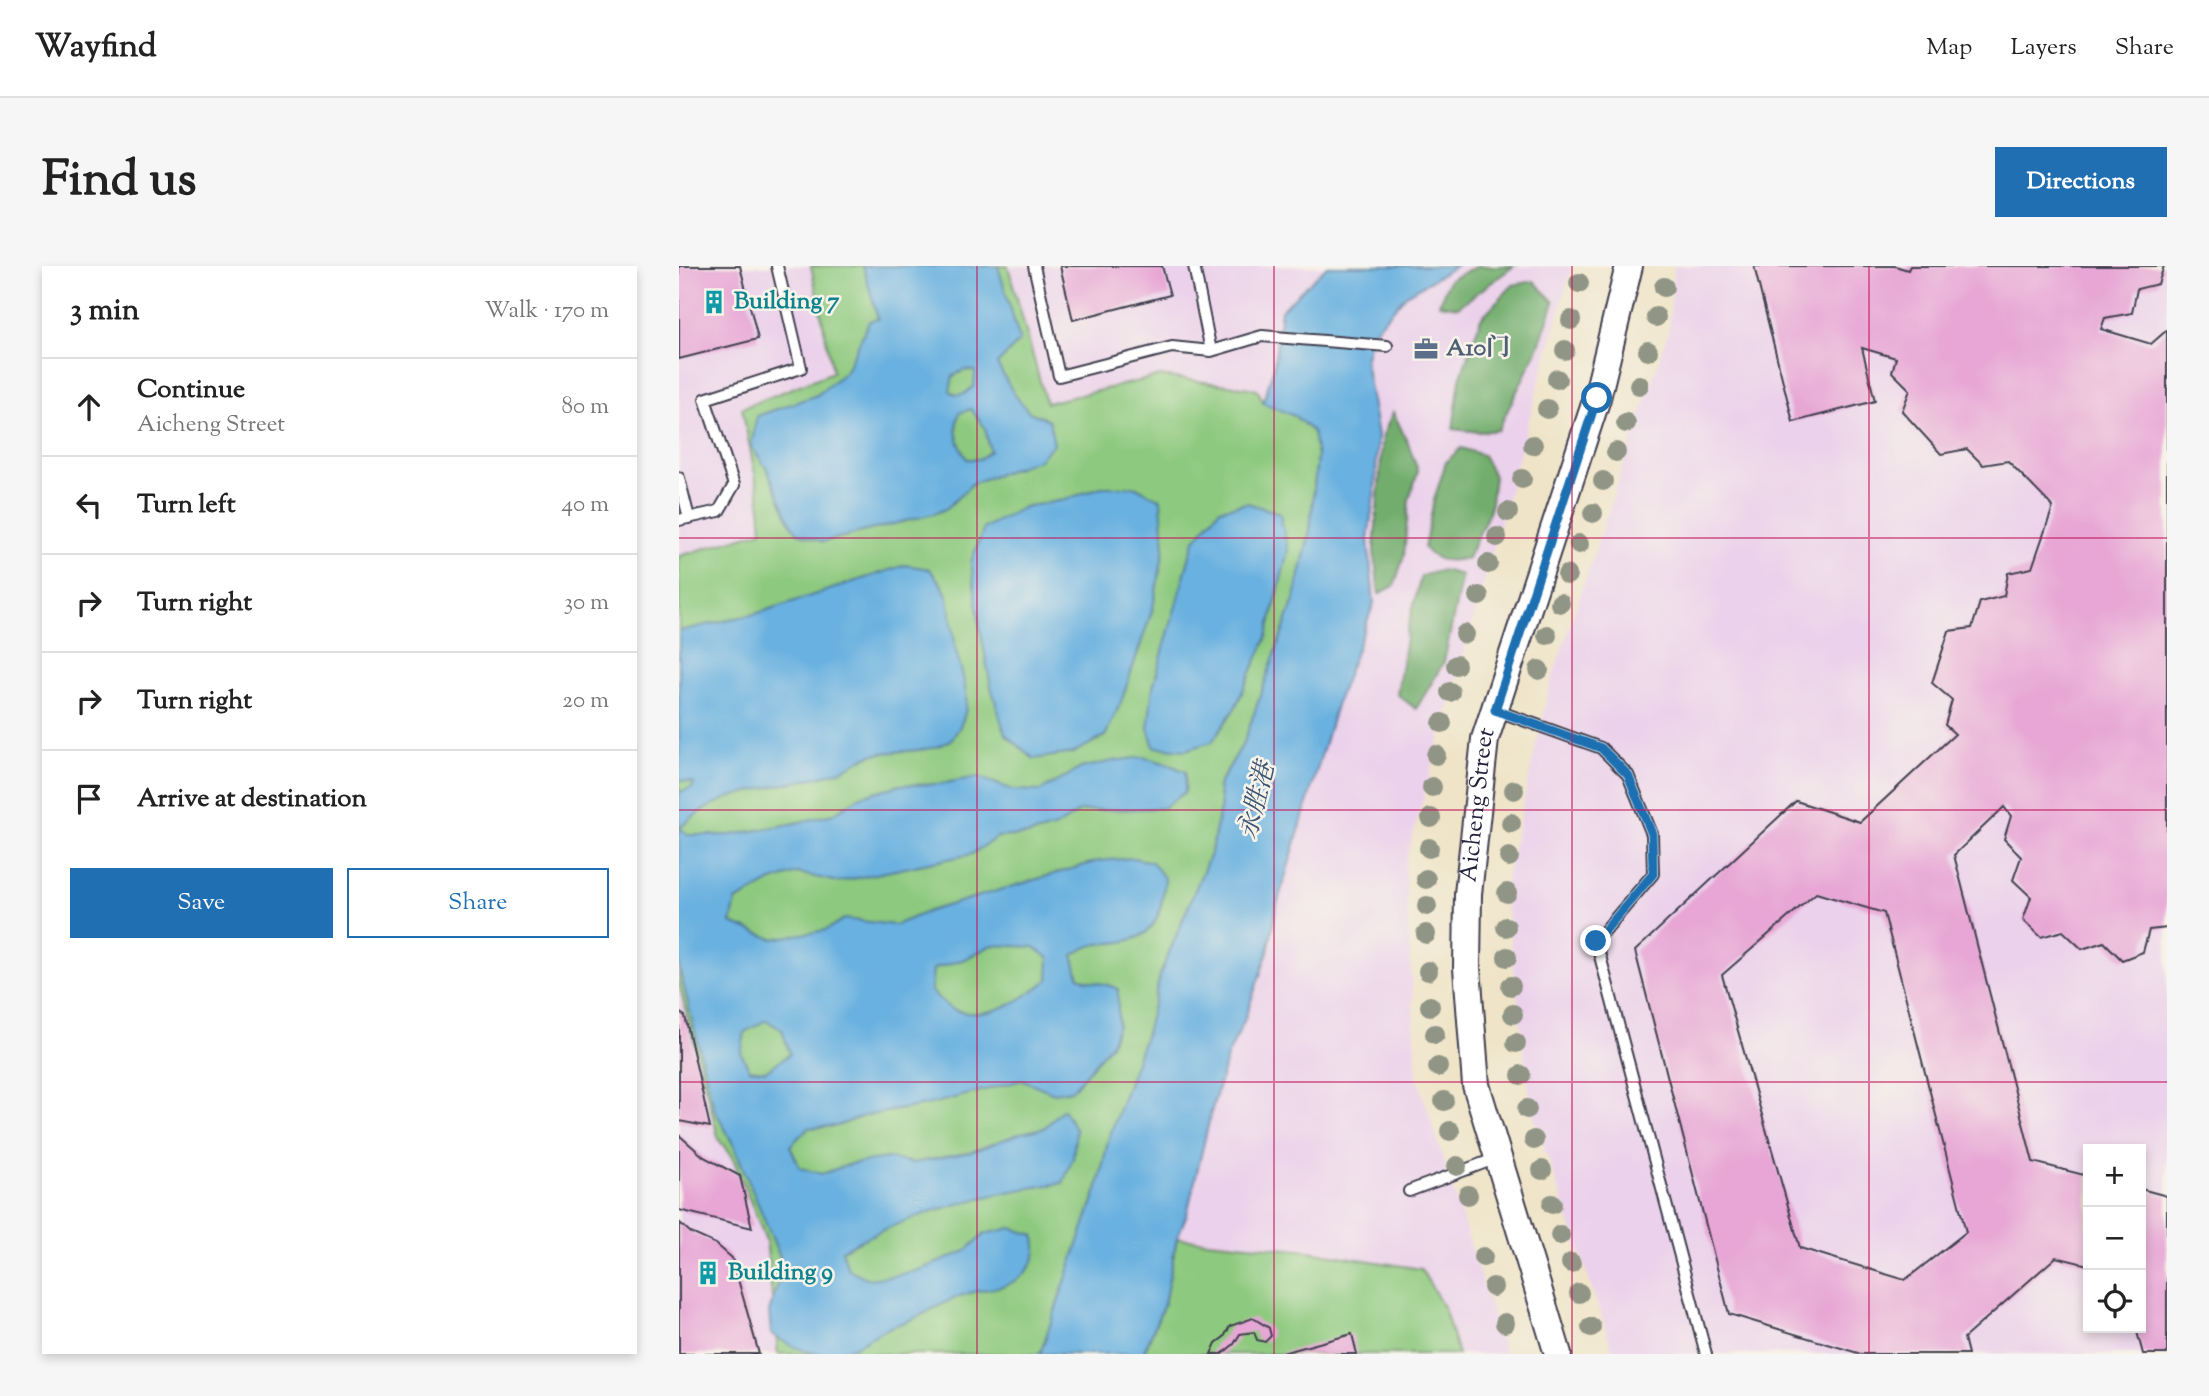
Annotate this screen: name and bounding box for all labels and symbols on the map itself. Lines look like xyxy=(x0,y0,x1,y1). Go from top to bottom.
place label: Building 7 xyxy=(734,285,839,319)
building icon: Building 7 xyxy=(700,288,728,316)
place label: A10门 xyxy=(1446,332,1510,366)
office icon: A10门 xyxy=(1412,335,1440,363)
route start xyxy=(1581,382,1612,413)
street label: Aicheng Street xyxy=(1452,723,1505,884)
water label: 永胜港 xyxy=(1231,756,1286,843)
route end xyxy=(1580,925,1611,956)
place label: Building 9 xyxy=(728,1256,833,1290)
building icon: Building 9 xyxy=(694,1259,722,1287)

